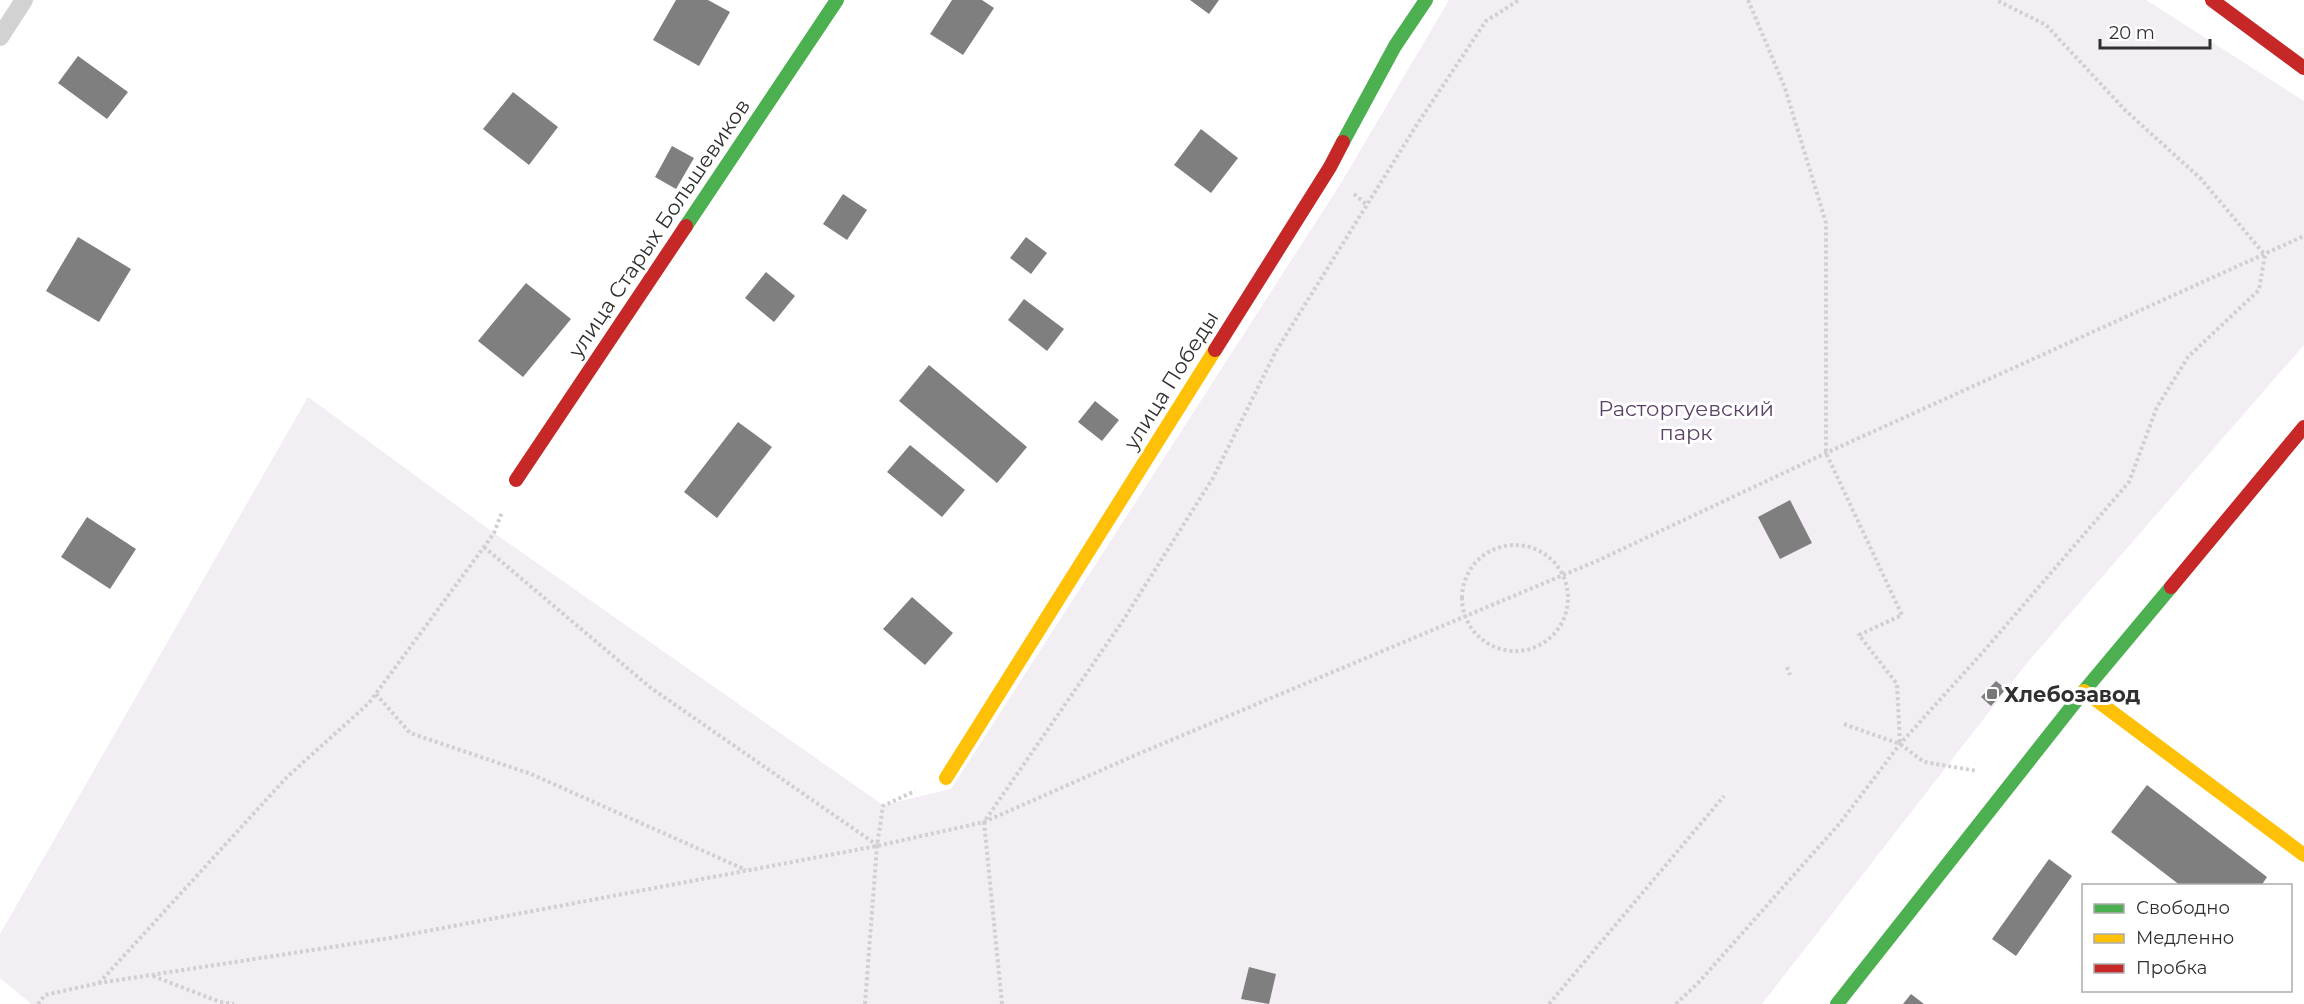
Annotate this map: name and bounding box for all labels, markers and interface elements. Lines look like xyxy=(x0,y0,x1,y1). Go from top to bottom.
scale bar xyxy=(2100,12,2210,50)
text: 20 m xyxy=(2109,22,2155,44)
street label: улица Старых Большевиков xyxy=(562,94,755,363)
street label: улица Победы xyxy=(1118,306,1224,455)
park label: Расторгуевский парк xyxy=(1598,396,1774,445)
place label: Хлебозавод xyxy=(2004,682,2140,707)
marker: Хлебозавод xyxy=(1985,687,1999,701)
legend xyxy=(2082,884,2292,992)
text: Свободно xyxy=(2136,897,2230,919)
text: Медленно xyxy=(2136,927,2234,949)
text: Пробка xyxy=(2136,957,2207,979)

